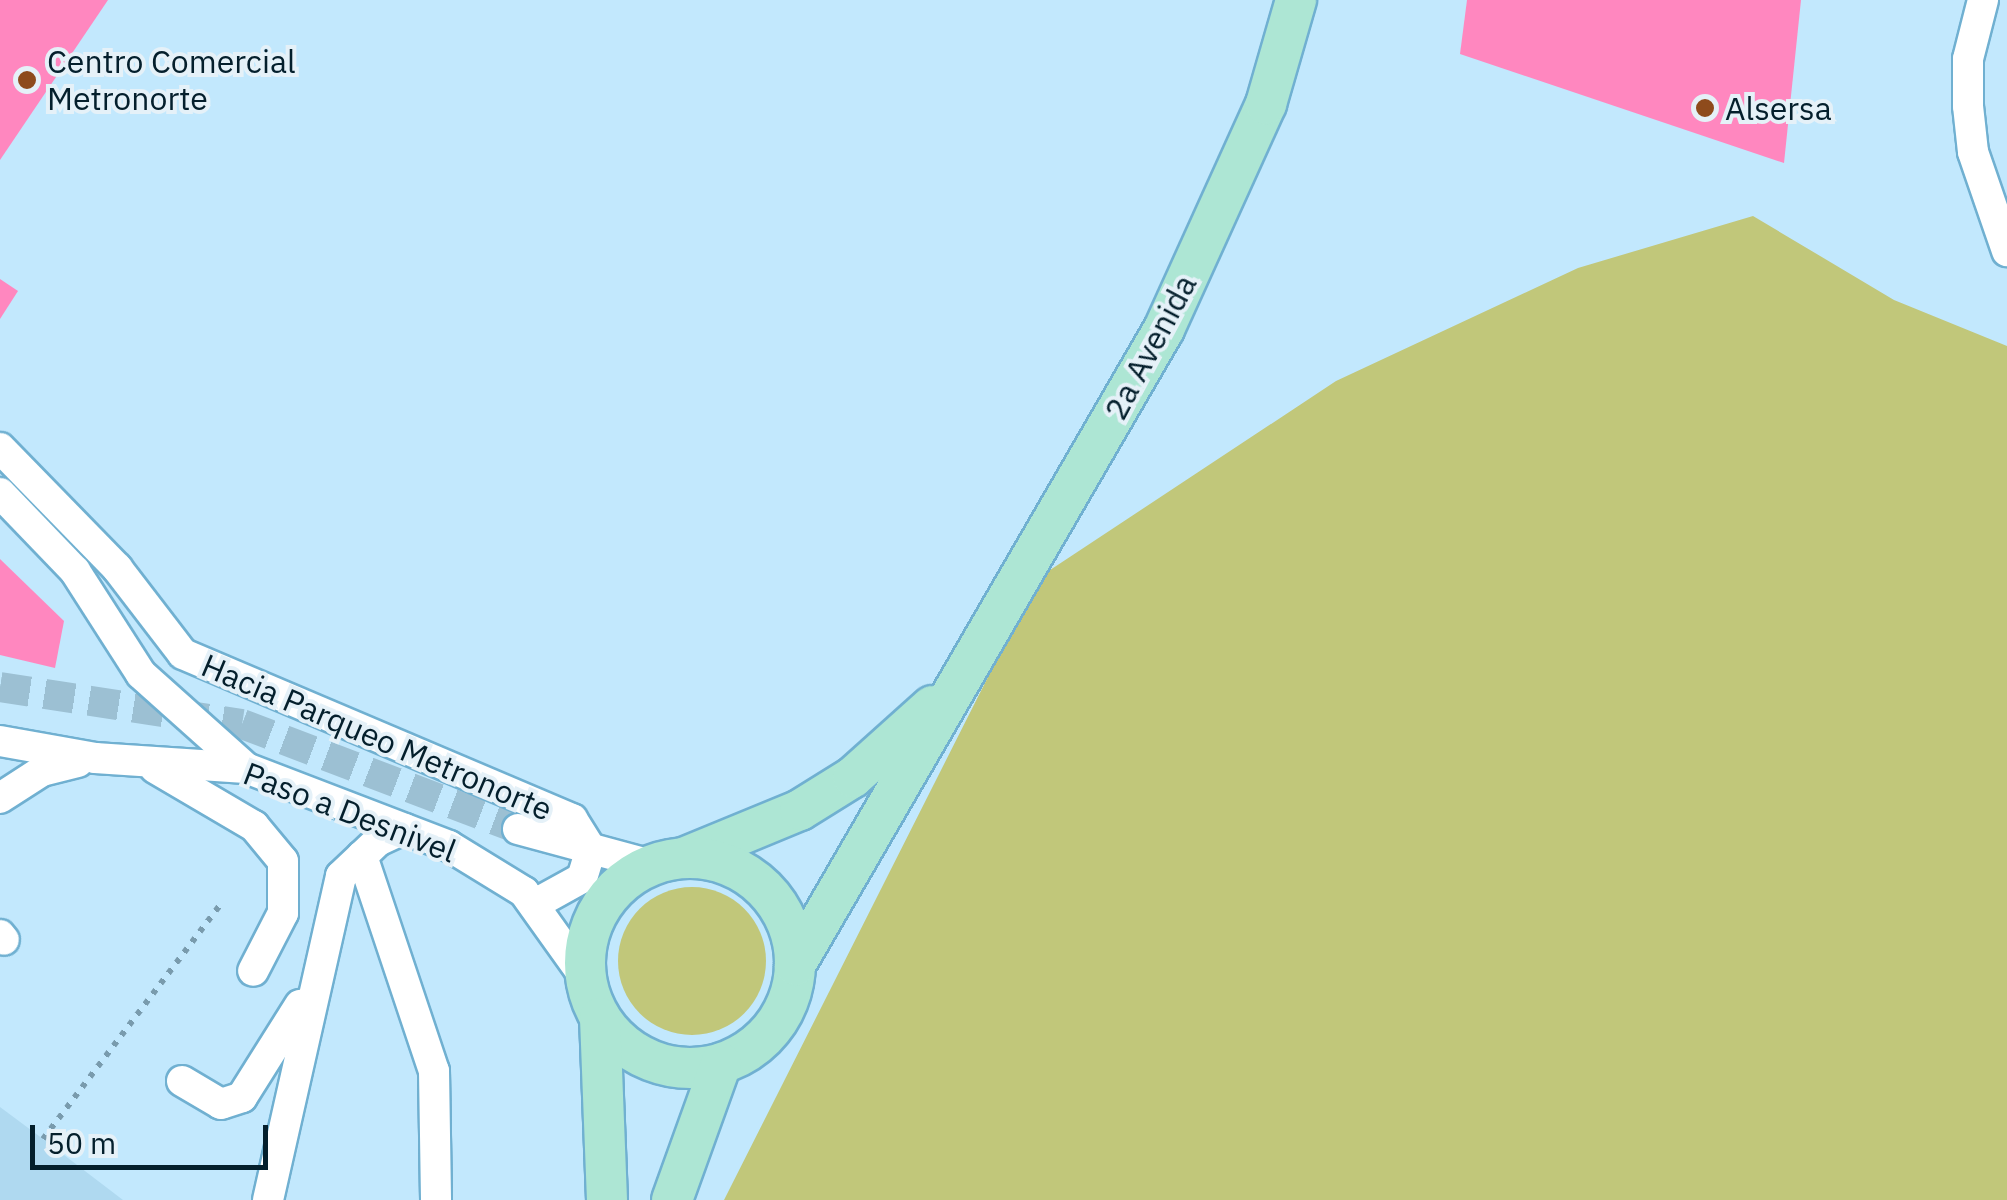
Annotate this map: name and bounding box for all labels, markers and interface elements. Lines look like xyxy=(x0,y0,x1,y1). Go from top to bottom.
place label: Centro Comercial Metronorte xyxy=(47,43,296,118)
marker: Centro Comercial Metronorte xyxy=(16,69,38,91)
place label: Alsersa xyxy=(1725,89,1832,127)
marker: Alsersa xyxy=(1694,97,1716,119)
street label: 2a Avenida xyxy=(1096,268,1204,426)
street label: Hacia Parqueo Metronorte xyxy=(196,646,558,828)
street label: Paso a Desnivel xyxy=(238,754,462,870)
scale bar xyxy=(35,1105,272,1167)
text: 50 m xyxy=(47,1123,116,1162)

